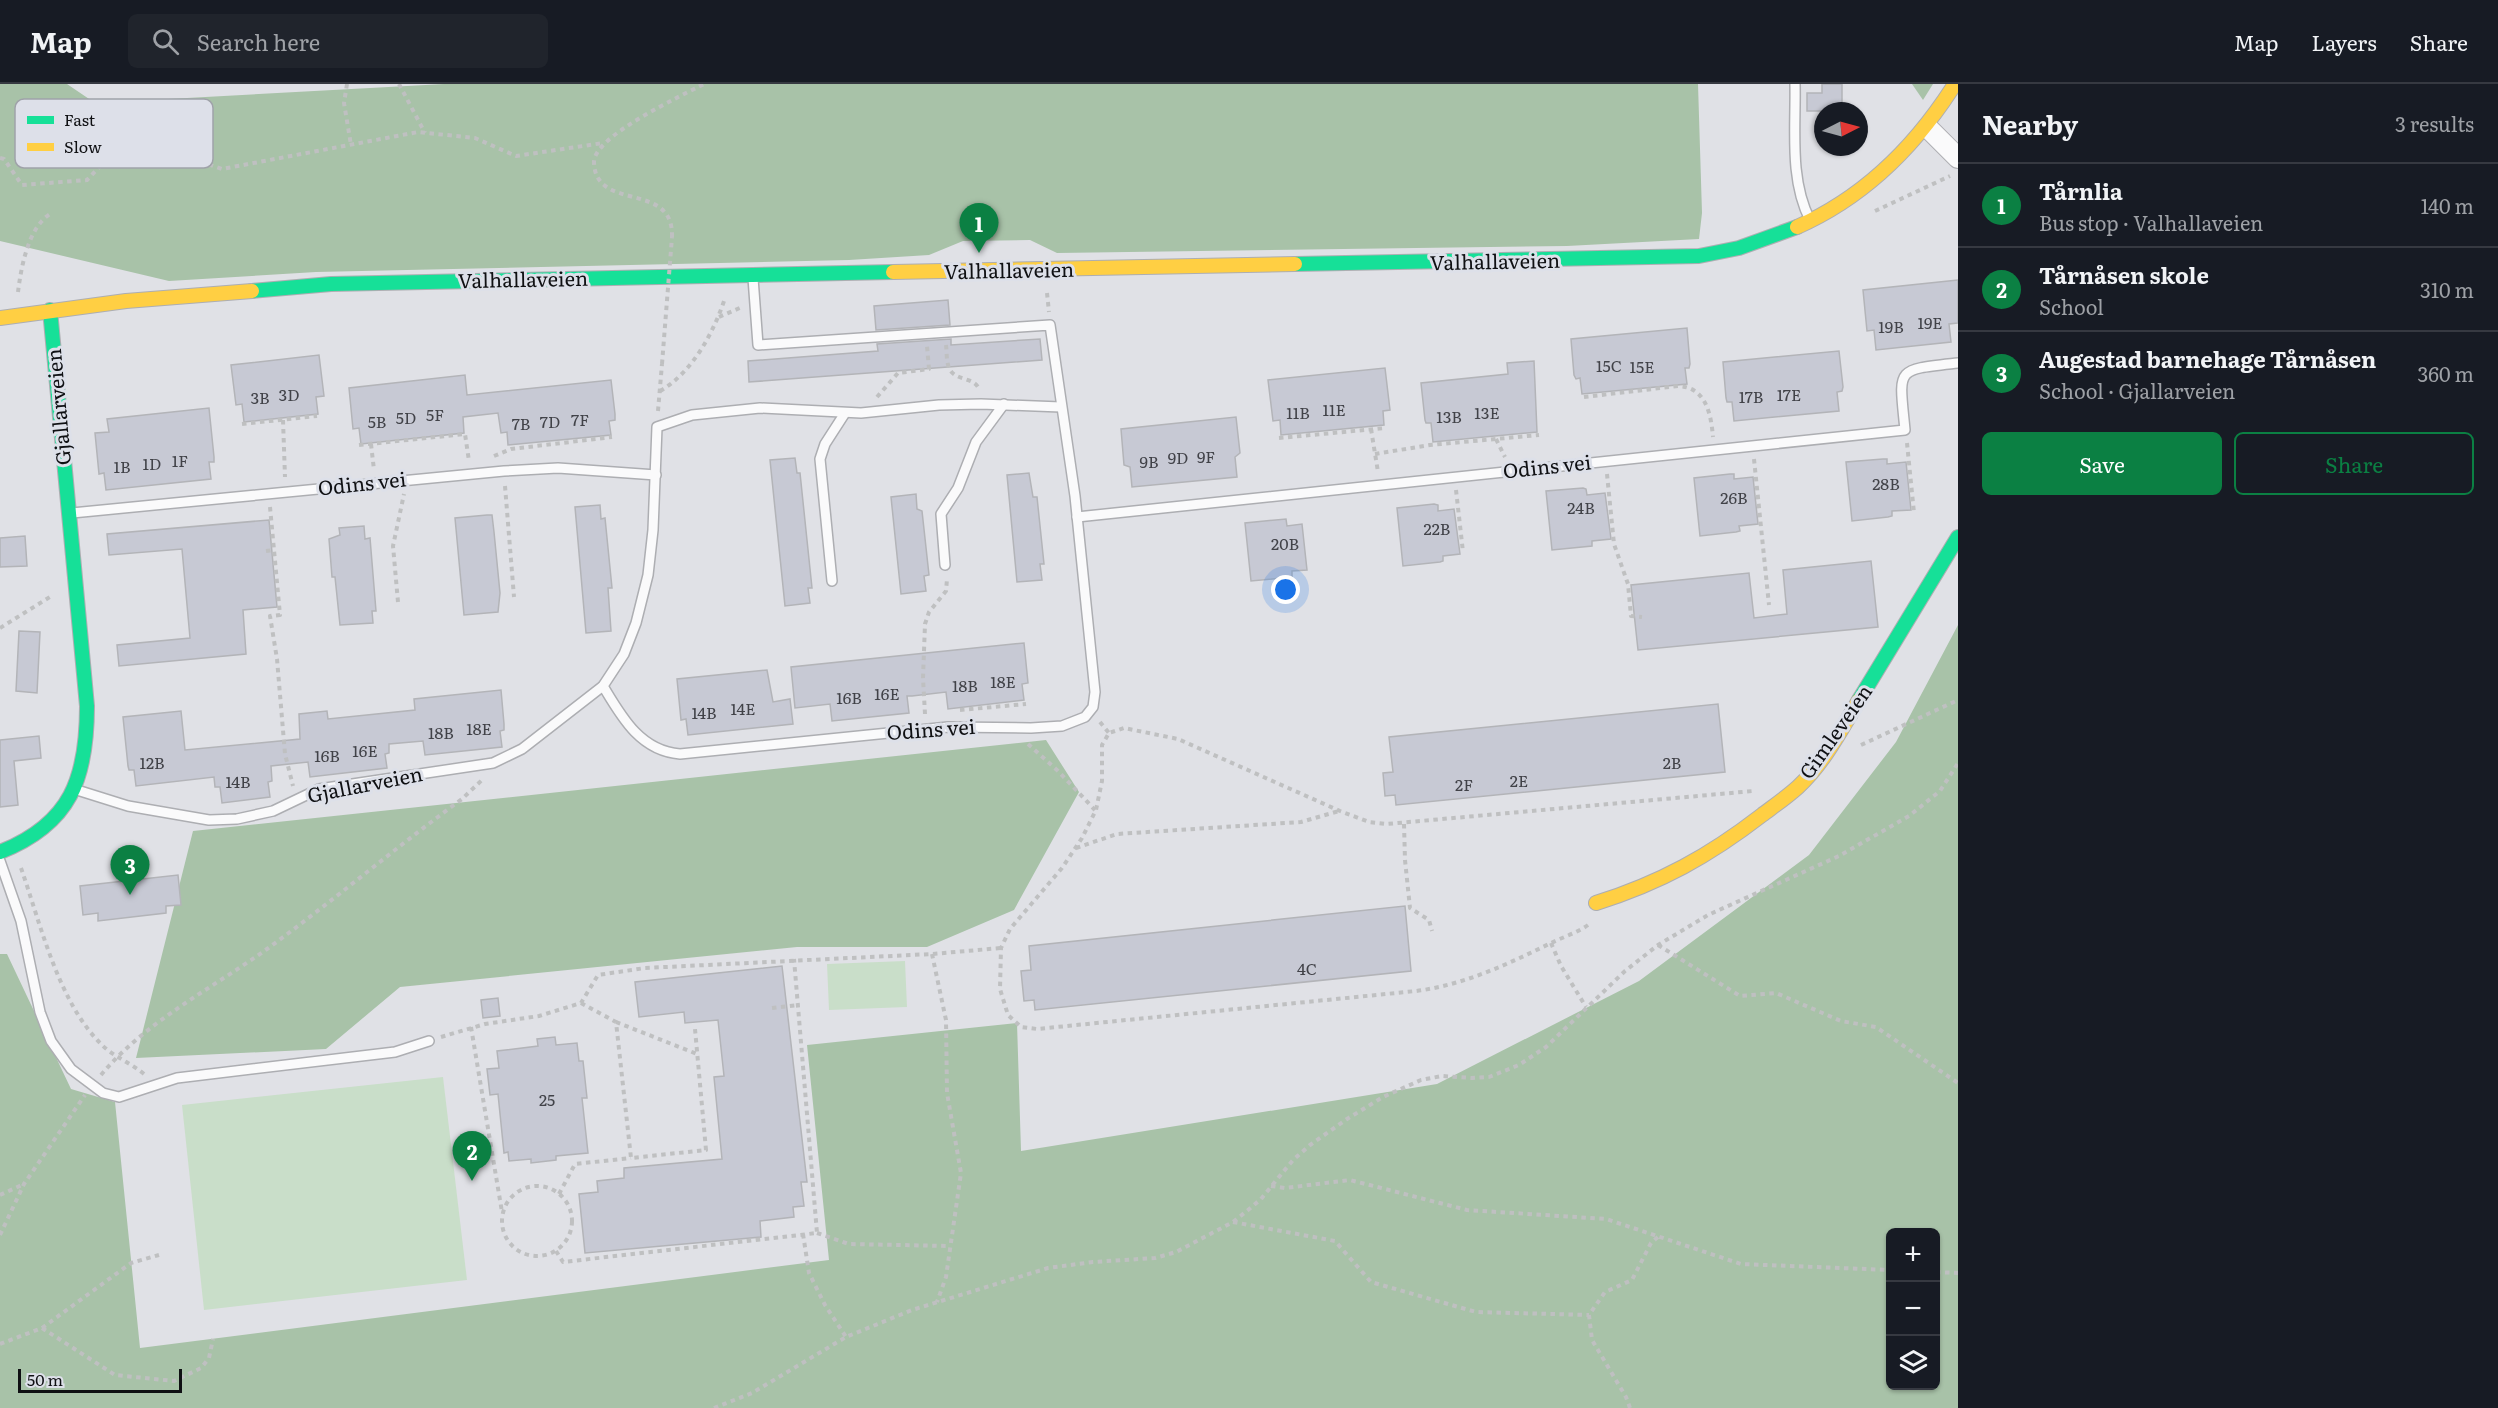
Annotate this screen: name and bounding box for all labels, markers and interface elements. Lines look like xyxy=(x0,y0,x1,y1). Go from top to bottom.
search box xyxy=(128,14,548,68)
text: Map xyxy=(30,20,92,62)
icon: search xyxy=(149,25,182,58)
text: Search here xyxy=(197,25,320,58)
text: Map xyxy=(2234,26,2279,57)
text: Layers xyxy=(2312,26,2377,57)
text: Share xyxy=(2410,26,2468,57)
legend xyxy=(15,99,213,168)
north arrow xyxy=(1814,102,1868,156)
text: Nearby xyxy=(1982,104,2078,143)
text: Fast xyxy=(64,107,96,131)
text: 3 results xyxy=(2395,108,2474,138)
text: Slow xyxy=(64,134,102,158)
text: Tårnlia xyxy=(2039,174,2123,207)
text: 1 xyxy=(1997,190,2006,220)
text: 140 m xyxy=(2421,190,2474,220)
pin: 1 xyxy=(960,204,998,253)
text: Bus stop · Valhallaveien xyxy=(2039,207,2263,237)
street label: Valhallaveien xyxy=(1430,244,1560,276)
street label: Valhallaveien xyxy=(944,253,1074,285)
text: Tårnåsen skole xyxy=(2039,258,2209,291)
street label: Valhallaveien xyxy=(458,262,588,294)
text: 2 xyxy=(1996,274,2007,304)
text: 310 m xyxy=(2420,274,2474,304)
text: School xyxy=(2039,291,2104,321)
house number: 19E xyxy=(1917,310,1943,334)
house number: 19B xyxy=(1878,314,1904,338)
text: Augestad barnehage Tårnåsen xyxy=(2039,342,2376,375)
street label: Gjallarveien xyxy=(37,348,77,467)
house number: 15C xyxy=(1596,353,1622,377)
house number: 15E xyxy=(1630,354,1654,378)
text: 3 xyxy=(1996,358,2007,388)
text: 360 m xyxy=(2417,358,2474,388)
text: School · Gjallarveien xyxy=(2039,375,2235,405)
house number: 3D xyxy=(279,382,299,406)
house number: 17E xyxy=(1777,382,1801,406)
house number: 17B xyxy=(1739,384,1763,408)
house number: 3B xyxy=(250,385,270,409)
house number: 11E xyxy=(1322,397,1346,421)
house number: 11B xyxy=(1286,400,1310,424)
house number: 13E xyxy=(1474,400,1500,424)
house number: 5F xyxy=(426,402,444,426)
house number: 13B xyxy=(1436,404,1462,428)
house number: 5D xyxy=(396,405,416,429)
house number: 7F xyxy=(571,407,589,431)
house number: 5B xyxy=(368,409,386,433)
house number: 7D xyxy=(540,409,560,433)
house number: 7B xyxy=(512,411,530,435)
button: Save xyxy=(1982,432,2222,495)
button: Share xyxy=(2234,432,2474,495)
house number: 9F xyxy=(1197,444,1215,468)
house number: 9D xyxy=(1168,445,1188,469)
street label: Odins vei xyxy=(1501,445,1593,485)
house number: 1F xyxy=(172,448,188,472)
house number: 9B xyxy=(1140,449,1158,473)
house number: 1D xyxy=(143,451,161,475)
house number: 1B xyxy=(113,454,131,478)
street label: Odins vei xyxy=(316,462,408,502)
house number: 28B xyxy=(1872,471,1900,495)
house number: 26B xyxy=(1720,485,1748,509)
house number: 24B xyxy=(1567,495,1595,519)
house number: 22B xyxy=(1424,516,1450,540)
house number: 20B xyxy=(1271,531,1299,555)
your location xyxy=(1271,575,1300,604)
house number: 18E xyxy=(990,669,1016,693)
house number: 18B xyxy=(952,673,978,697)
street label: Gimleveien xyxy=(1791,677,1878,784)
house number: 16E xyxy=(874,681,900,705)
house number: 16B xyxy=(836,685,862,709)
house number: 14E xyxy=(731,696,755,720)
house number: 14B xyxy=(691,700,717,724)
street label: Odins vei xyxy=(886,710,976,746)
house number: 18E xyxy=(466,716,492,740)
house number: 18B xyxy=(428,720,454,744)
house number: 16E xyxy=(352,738,378,762)
house number: 16B xyxy=(314,743,340,767)
house number: 12B xyxy=(139,750,165,774)
house number: 2B xyxy=(1663,750,1681,774)
street label: Gjallarveien xyxy=(304,757,425,809)
house number: 2E xyxy=(1510,768,1528,792)
house number: 14B xyxy=(225,769,251,793)
house number: 2F xyxy=(1455,772,1473,796)
pin: 3 xyxy=(110,846,150,895)
house number: 4C xyxy=(1297,956,1317,980)
house number: 25 xyxy=(539,1087,555,1111)
pin: 2 xyxy=(452,1132,492,1181)
map controls xyxy=(1886,1228,1940,1390)
button: + xyxy=(1886,1228,1940,1282)
button: − xyxy=(1886,1282,1940,1336)
button: layers xyxy=(1886,1336,1940,1390)
scale bar xyxy=(18,1366,182,1394)
text: 50 m xyxy=(27,1367,63,1391)

